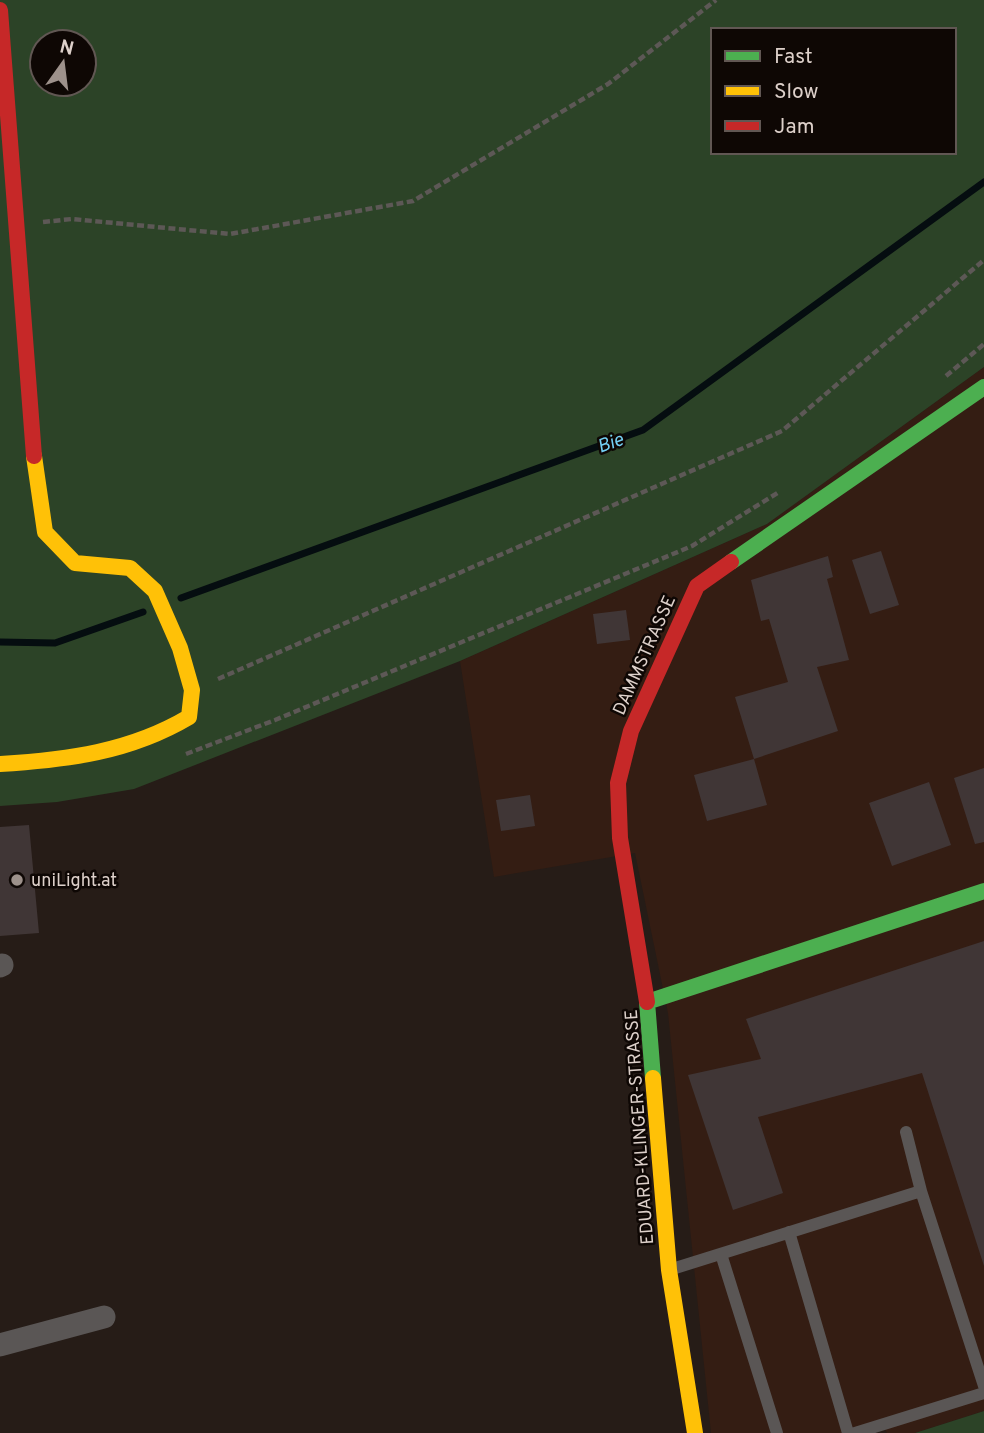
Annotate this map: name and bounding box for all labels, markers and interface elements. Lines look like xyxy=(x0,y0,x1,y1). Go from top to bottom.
north arrow xyxy=(28,28,98,98)
legend xyxy=(711,28,956,154)
text: N xyxy=(57,35,76,62)
text: Fast xyxy=(774,44,813,71)
text: Slow xyxy=(774,79,819,106)
text: Jam xyxy=(774,114,815,141)
water label: Bie xyxy=(594,428,627,460)
street label: DAMMSTRASSE xyxy=(609,592,682,719)
place label: uniLight.at xyxy=(31,870,117,893)
marker: uniLight.at xyxy=(9,872,25,888)
street label: EDUARD-KLINGER-STRASSE xyxy=(621,1008,660,1245)

